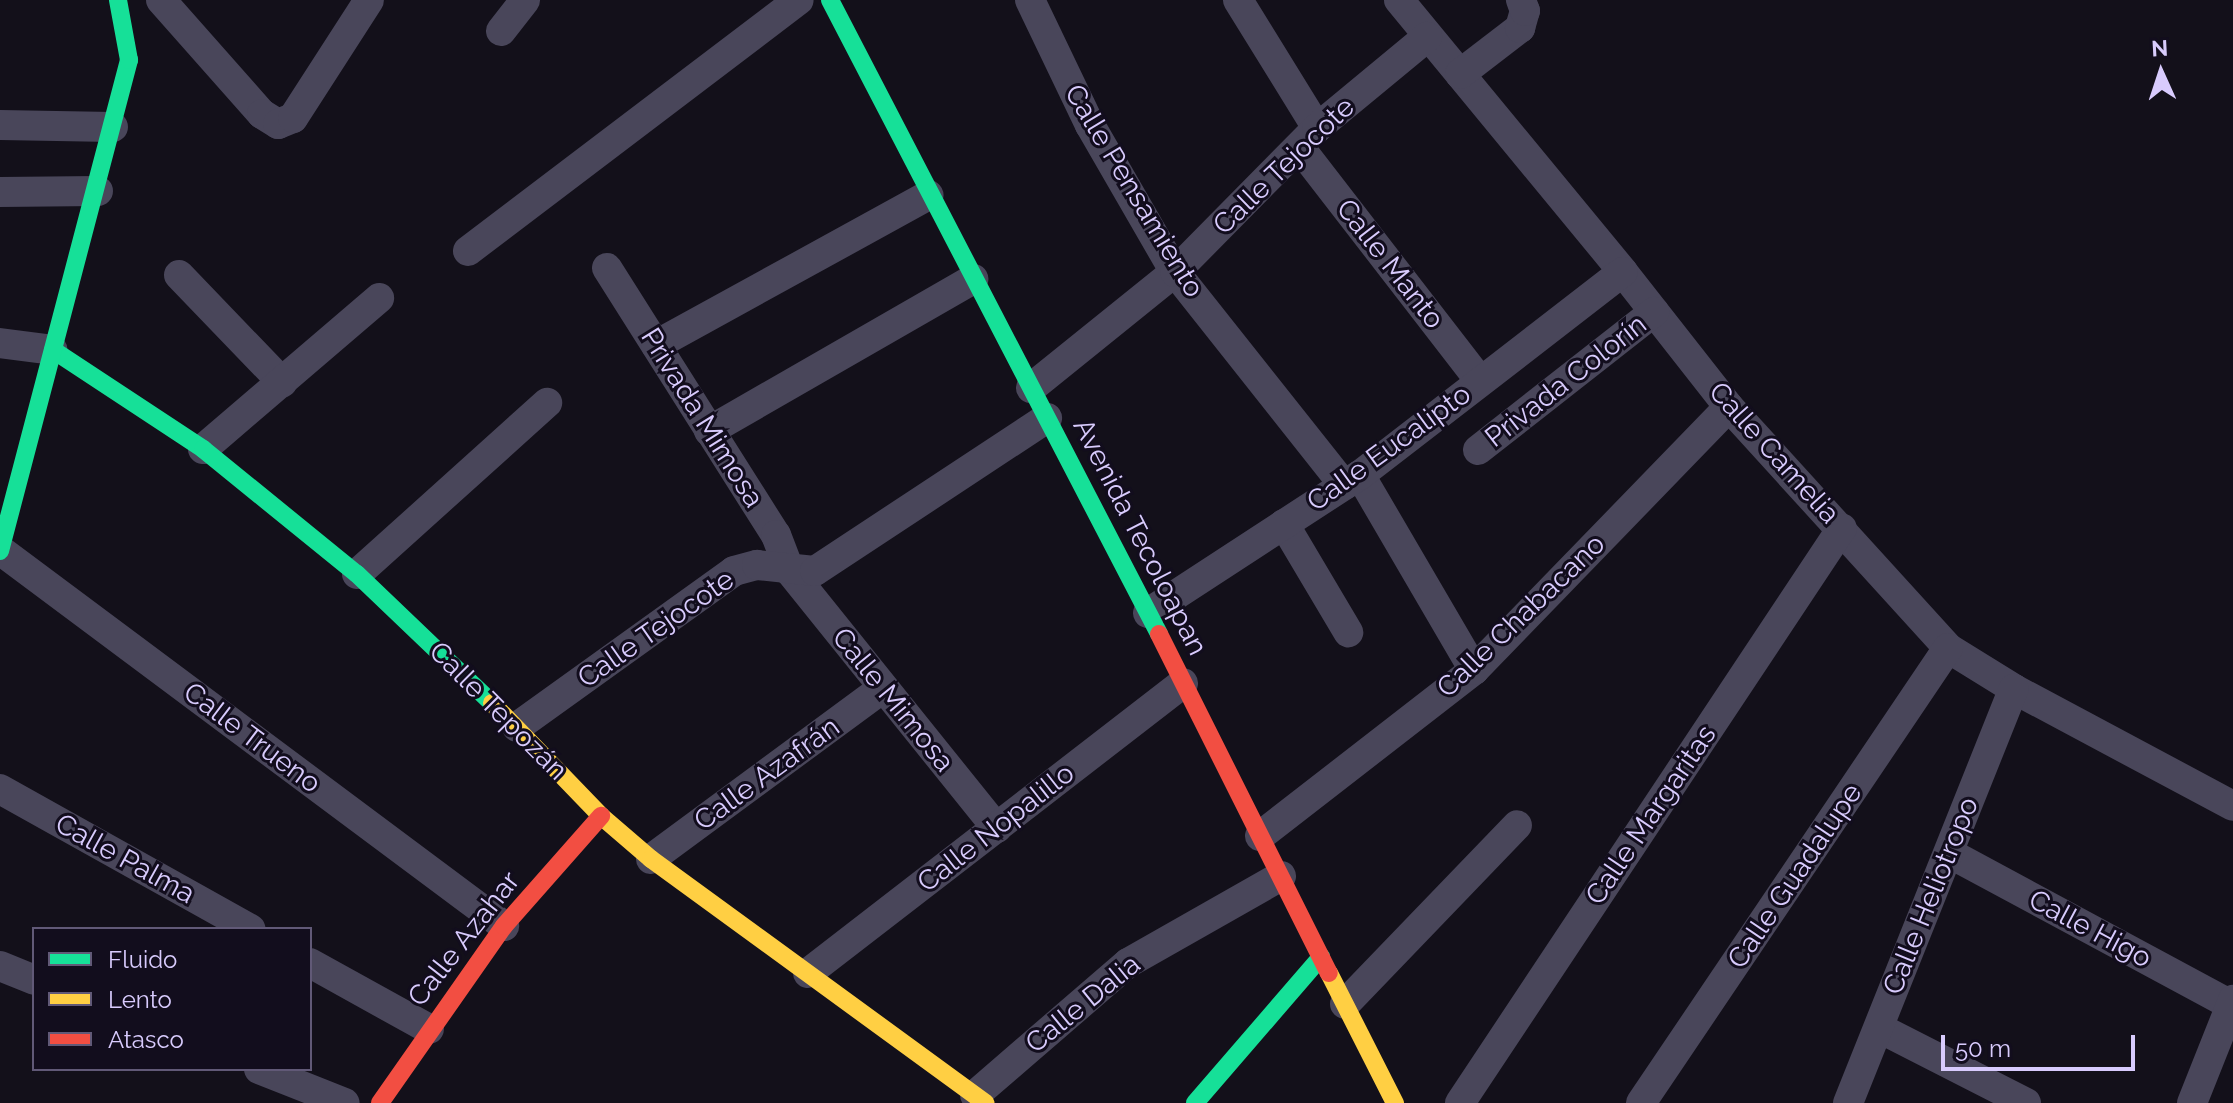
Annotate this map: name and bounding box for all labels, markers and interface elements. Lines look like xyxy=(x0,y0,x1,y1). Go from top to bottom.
north arrow xyxy=(2121,32,2201,112)
text: N xyxy=(2151,35,2169,61)
street label: Calle Pensamiento xyxy=(1057,79,1211,303)
street label: Calle Tejocote xyxy=(1206,90,1362,242)
street label: Calle Manto xyxy=(1329,193,1451,335)
street label: Privada Colorín xyxy=(1479,308,1653,454)
street label: Privada Mimosa xyxy=(633,322,771,514)
street label: Calle Camelia xyxy=(1702,375,1846,531)
street label: Calle Eucalipto xyxy=(1301,377,1477,519)
street label: Avenida Tecoloapan xyxy=(1066,413,1214,661)
street label: Calle Chabacano xyxy=(1430,527,1612,705)
street label: Calle Tejocote xyxy=(571,563,741,695)
street label: Calle Mimosa xyxy=(825,621,961,779)
street label: Calle Tepozán xyxy=(422,635,574,787)
street label: Calle Trueno xyxy=(177,675,327,801)
street label: Calle Azafrán xyxy=(688,710,846,838)
street label: Calle Margaritas xyxy=(1579,719,1723,911)
street label: Calle Nopalillo xyxy=(911,756,1081,900)
street label: Calle Guadalupe xyxy=(1721,777,1869,975)
street label: Calle Heliotropo xyxy=(1876,793,1986,999)
street label: Calle Palma xyxy=(49,807,201,911)
street label: Calle Azahar xyxy=(401,865,527,1013)
street label: Calle Higo xyxy=(2023,883,2157,975)
legend xyxy=(32,927,312,1071)
text: Fluido xyxy=(108,945,177,974)
street label: Calle Dalia xyxy=(1019,948,1147,1060)
text: Lento xyxy=(108,985,172,1014)
scale bar xyxy=(1945,1019,2139,1069)
text: Atasco xyxy=(108,1025,184,1054)
text: 50 m xyxy=(1955,1034,2011,1063)

